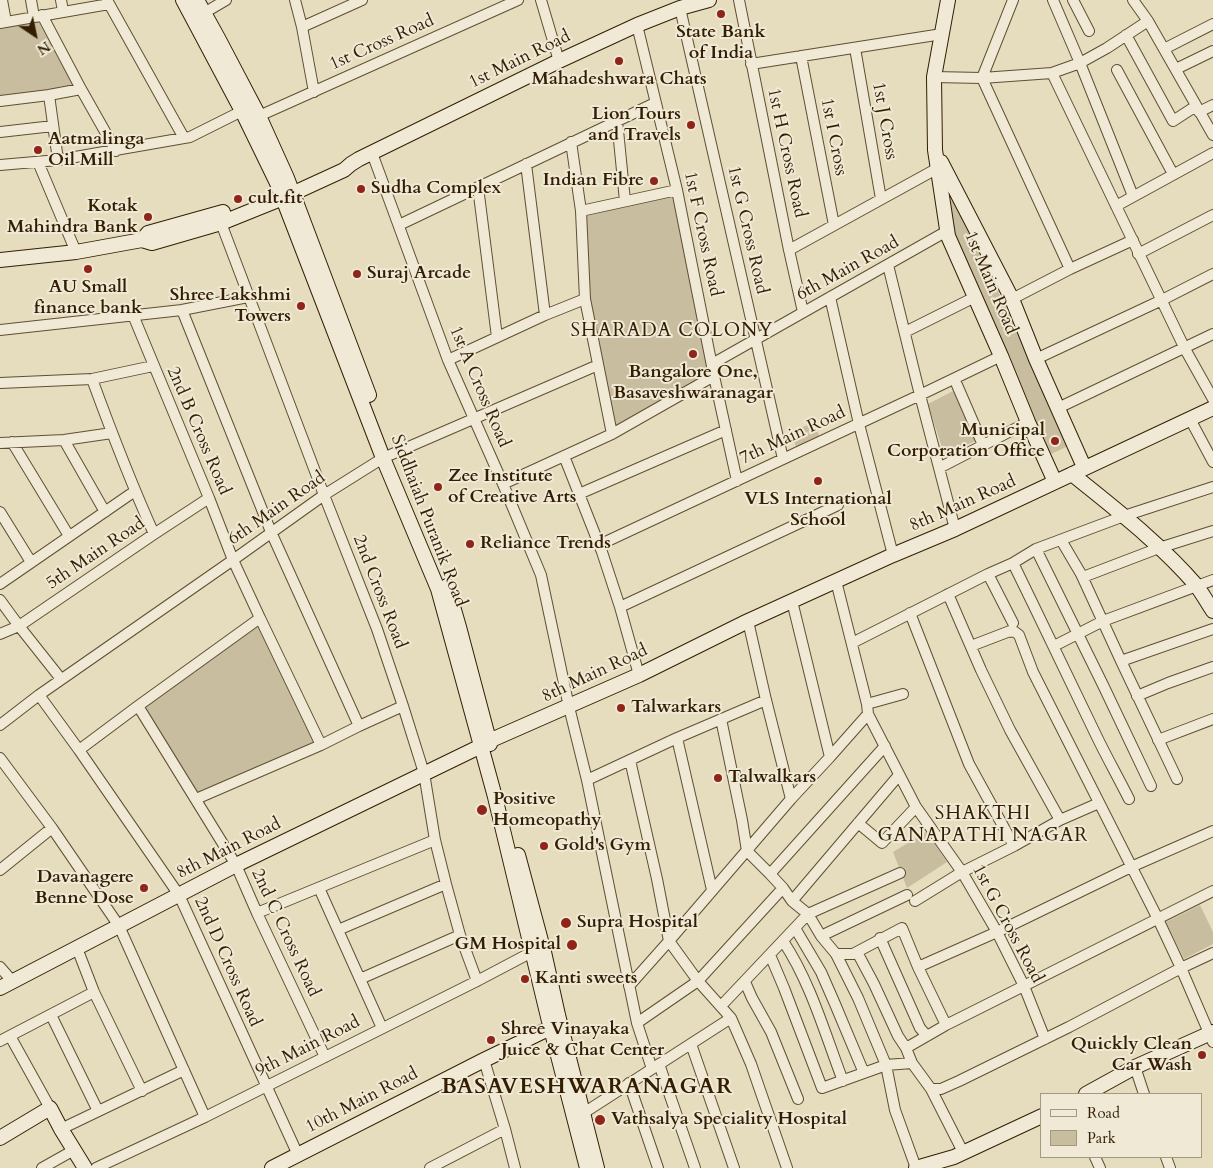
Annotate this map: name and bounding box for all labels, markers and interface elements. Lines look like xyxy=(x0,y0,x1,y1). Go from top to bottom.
marker: State Bank of India xyxy=(715,8,727,20)
north arrow xyxy=(10,10,60,60)
street label: 1st Cross Road xyxy=(326,10,438,76)
place label: State Bank of India xyxy=(676,22,766,64)
street label: 1st Main Road xyxy=(466,26,574,94)
text: N xyxy=(33,37,54,59)
marker: Mahadeshwara Chats xyxy=(613,55,625,67)
place label: Mahadeshwara Chats xyxy=(531,69,707,91)
street label: 1st J Cross xyxy=(867,80,901,162)
street label: 1st H Cross Road xyxy=(762,86,810,220)
street label: 1st I Cross xyxy=(815,96,851,178)
place label: Lion Tours and Travels xyxy=(588,104,681,146)
marker: Lion Tours and Travels xyxy=(685,119,697,131)
place label: Aatmalinga Oil Mill xyxy=(48,129,144,172)
marker: Aatmalinga Oil Mill xyxy=(32,144,44,156)
street label: 1st G Cross Road xyxy=(722,164,772,296)
street label: 1st F Cross Road xyxy=(678,169,726,299)
place label: Indian Fibre xyxy=(543,170,644,192)
marker: Indian Fibre xyxy=(648,175,660,187)
place label: Sudha Complex xyxy=(371,178,501,200)
marker: Sudha Complex xyxy=(355,183,367,195)
place label: cult.fit xyxy=(248,188,302,210)
marker: cult.fit xyxy=(232,193,244,205)
place label: Kotak Mahindra Bank xyxy=(7,196,138,238)
marker: Kotak Mahindra Bank xyxy=(142,211,154,223)
street label: 1st Main Road xyxy=(959,228,1021,338)
street label: 6th Main Road xyxy=(793,232,903,306)
marker: AU Small finance bank xyxy=(82,263,94,275)
place label: Suraj Arcade xyxy=(367,263,471,285)
marker: Suraj Arcade xyxy=(351,268,363,280)
place label: AU Small finance bank xyxy=(34,277,142,320)
place label: Shree Lakshmi Towers xyxy=(170,285,291,328)
marker: Shree Lakshmi Towers xyxy=(295,300,307,312)
district label: SHARADA COLONY xyxy=(569,321,775,343)
street label: 1st A Cross Road xyxy=(444,323,514,451)
marker: Bangalore One, Basaveshwaranagar xyxy=(687,348,699,360)
place label: Bangalore One, Basaveshwaranagar xyxy=(613,362,773,404)
street label: 2nd B Cross Road xyxy=(161,364,235,498)
street label: 7th Main Road xyxy=(737,402,849,470)
place label: Municipal Corporation Office xyxy=(887,420,1045,462)
street label: Siddhaiah Puranik Road xyxy=(385,432,471,610)
marker: Municipal Corporation Office xyxy=(1049,435,1061,447)
place label: Zee Institute of Creative Arts xyxy=(448,466,576,508)
street label: 6th Main Road xyxy=(224,467,330,551)
street label: 8th Main Road xyxy=(907,471,1019,537)
marker: VLS International School xyxy=(812,475,824,487)
marker: Zee Institute of Creative Arts xyxy=(432,481,444,493)
place label: VLS International School xyxy=(744,489,892,532)
street label: 5th Main Road xyxy=(43,513,149,595)
street label: 2nd Cross Road xyxy=(347,532,411,652)
place label: Reliance Trends xyxy=(480,533,611,555)
marker: Reliance Trends xyxy=(464,538,476,550)
street label: 8th Main Road xyxy=(539,640,651,708)
place label: Talwarkars xyxy=(631,697,721,719)
marker: Talwarkars xyxy=(615,702,627,714)
place label: Talwalkars xyxy=(728,767,816,789)
marker: Talwalkars xyxy=(712,772,724,784)
place label: Positive Homeopathy xyxy=(493,789,602,832)
marker: Positive Homeopathy xyxy=(475,803,489,817)
district label: SHAKTHI GANAPATHI NAGAR xyxy=(876,804,1090,848)
street label: 8th Main Road xyxy=(173,813,285,885)
place label: Gold's Gym xyxy=(554,835,651,857)
marker: Gold's Gym xyxy=(538,840,550,852)
street label: 1st G Cross Road xyxy=(967,861,1047,987)
street label: 2nd C Cross Road xyxy=(246,865,324,1001)
place label: Davanagere Benne Dose xyxy=(35,867,134,910)
marker: Davanagere Benne Dose xyxy=(138,882,150,894)
street label: 2nd D Cross Road xyxy=(189,894,265,1030)
place label: Supra Hospital xyxy=(577,912,698,934)
marker: Supra Hospital xyxy=(559,916,573,930)
place label: GM Hospital xyxy=(455,934,561,956)
marker: GM Hospital xyxy=(565,938,579,952)
place label: Kanti sweets xyxy=(535,968,637,990)
marker: Kanti sweets xyxy=(519,973,531,985)
street label: 9th Main Road xyxy=(252,1011,364,1083)
place label: Shree Vinayaka Juice & Chat Center xyxy=(501,1019,664,1062)
marker: Shree Vinayaka Juice & Chat Center xyxy=(485,1034,497,1046)
place label: Quickly Clean Car Wash xyxy=(1071,1034,1192,1076)
marker: Quickly Clean Car Wash xyxy=(1196,1049,1208,1061)
street label: 10th Main Road xyxy=(302,1063,422,1139)
district label: BASAVESHWARANAGAR xyxy=(439,1075,735,1101)
legend xyxy=(1040,1093,1203,1158)
text: Road xyxy=(1087,1103,1120,1123)
place label: Vathsalya Speciality Hospital xyxy=(611,1109,847,1131)
marker: Vathsalya Speciality Hospital xyxy=(593,1113,607,1127)
text: Park xyxy=(1087,1128,1116,1148)

